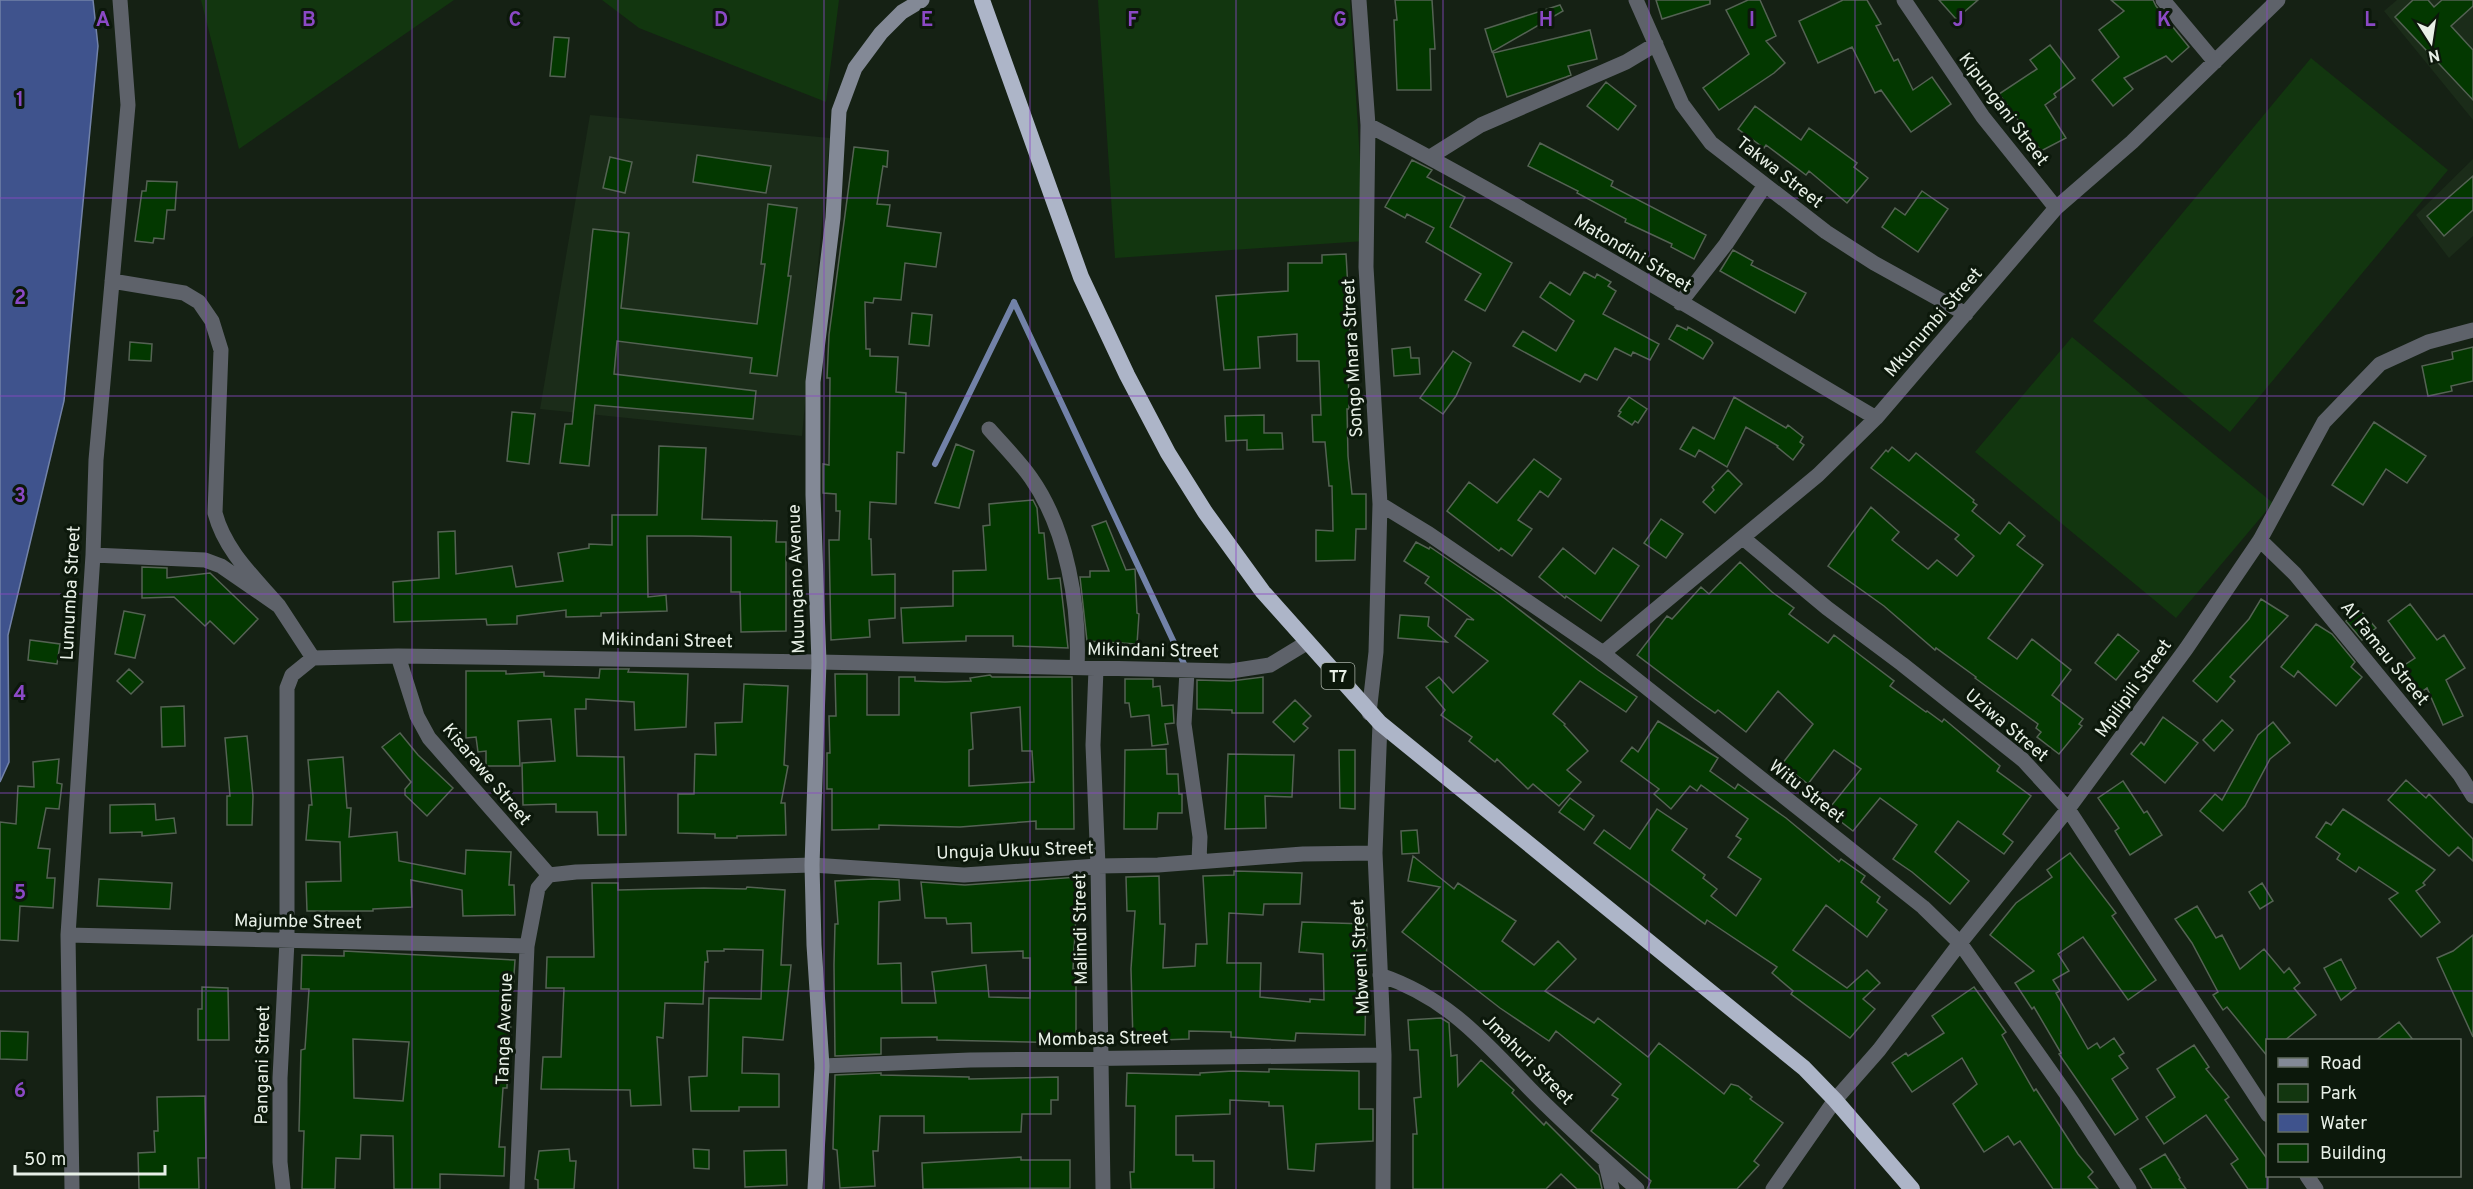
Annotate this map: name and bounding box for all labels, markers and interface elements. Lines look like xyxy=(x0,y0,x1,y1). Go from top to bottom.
text: A xyxy=(96,8,110,34)
text: B xyxy=(302,8,316,34)
text: C xyxy=(509,8,521,34)
text: D xyxy=(714,8,728,34)
text: E xyxy=(921,8,933,34)
text: F xyxy=(1127,8,1139,34)
text: G xyxy=(1333,8,1347,34)
text: H xyxy=(1539,8,1553,34)
text: I xyxy=(1749,8,1755,34)
text: J xyxy=(1952,8,1964,34)
text: K xyxy=(2157,8,2171,34)
text: L xyxy=(2364,8,2376,34)
north arrow xyxy=(2401,12,2461,72)
text: N xyxy=(2426,44,2441,66)
street label: Kipungani Street xyxy=(1953,49,2053,171)
text: 1 xyxy=(16,88,24,114)
street label: Takwa Street xyxy=(1731,132,1827,214)
street label: Matondini Street xyxy=(1569,210,1695,298)
street label: Mkunumbi Street xyxy=(1880,263,1988,383)
street label: Songo Mnara Street xyxy=(1338,278,1369,438)
text: 2 xyxy=(14,286,26,312)
text: 3 xyxy=(14,484,26,510)
street label: Muungano Avenue xyxy=(783,504,812,654)
street label: Lumumba Street xyxy=(56,525,87,661)
street label: Al Famau Street xyxy=(2335,597,2433,711)
street label: Mikindani Street xyxy=(601,629,733,654)
street label: Mpilipili Street xyxy=(2091,635,2178,743)
street label: Mikindani Street xyxy=(1087,639,1219,664)
road number: T7 xyxy=(1322,663,1354,689)
text: 4 xyxy=(14,682,26,708)
street label: Uziwa Street xyxy=(1960,685,2053,768)
street label: Kisarawe Street xyxy=(436,719,535,831)
street label: Witu Street xyxy=(1764,755,1849,829)
street label: Unguja Ukuu Street xyxy=(936,837,1094,866)
street label: Malindi Street xyxy=(1069,873,1094,985)
text: 5 xyxy=(14,881,26,907)
street label: Mbweni Street xyxy=(1347,899,1376,1015)
street label: Majumbe Street xyxy=(234,910,362,935)
street label: Tanga Avenue xyxy=(492,972,519,1086)
street label: Pangani Street xyxy=(251,1005,276,1125)
street label: Jmahuri Street xyxy=(1476,1009,1578,1111)
street label: Mombasa Street xyxy=(1037,1027,1169,1052)
legend xyxy=(2266,1039,2461,1177)
text: Road xyxy=(2320,1053,2362,1076)
text: 6 xyxy=(14,1079,26,1105)
text: Park xyxy=(2320,1083,2357,1106)
text: Water xyxy=(2320,1113,2367,1136)
scale bar xyxy=(15,1138,165,1176)
text: Building xyxy=(2320,1143,2386,1166)
text: 50 m xyxy=(24,1149,66,1172)

